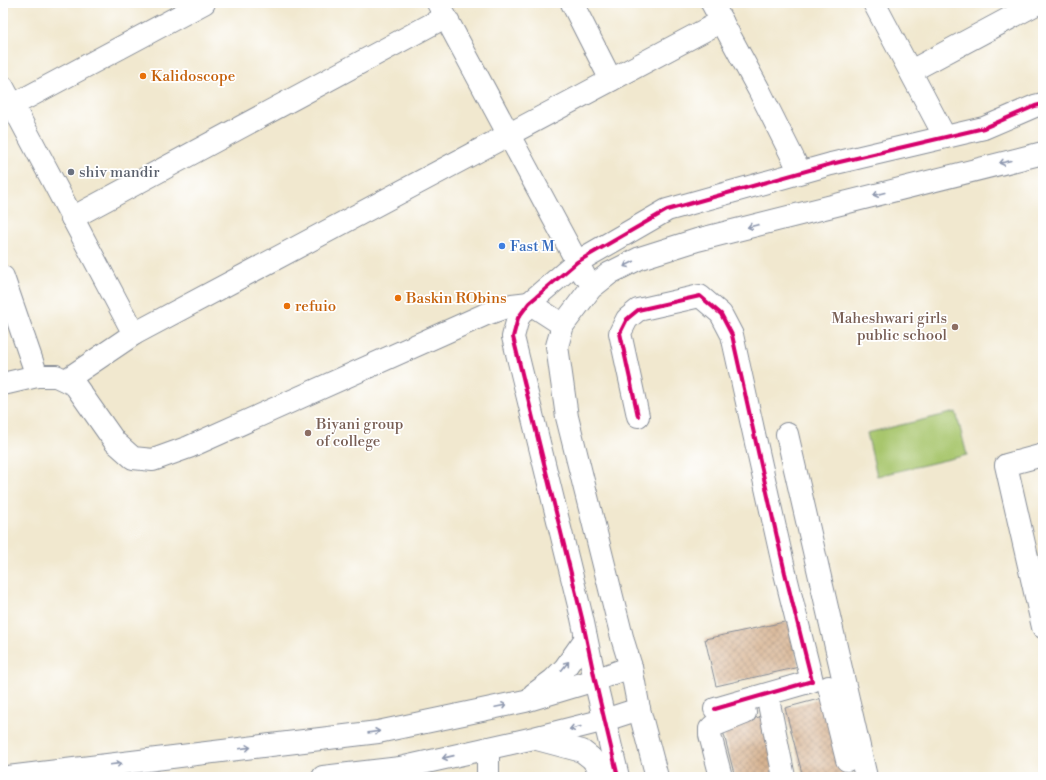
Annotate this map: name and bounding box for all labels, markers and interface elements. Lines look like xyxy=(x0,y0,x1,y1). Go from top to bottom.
place label: Kalidoscope xyxy=(151,67,235,86)
marker: Kalidoscope xyxy=(138,71,148,81)
one-way arrow xyxy=(999,159,1012,166)
place label: shiv mandir xyxy=(79,163,160,182)
marker: shiv mandir xyxy=(66,167,76,177)
one-way arrow xyxy=(873,191,886,198)
one-way arrow xyxy=(747,223,760,230)
place label: Fast M xyxy=(510,237,556,256)
marker: Fast M xyxy=(497,241,507,251)
one-way arrow xyxy=(623,260,635,268)
place label: Baskin RObins xyxy=(405,289,507,308)
marker: Baskin RObins xyxy=(393,293,403,303)
place label: refuio xyxy=(295,297,336,316)
marker: refuio xyxy=(282,301,292,311)
place label: Maheshwari girls public school xyxy=(831,309,948,345)
marker: Maheshwari girls public school xyxy=(950,322,960,332)
place label: Biyani group of college xyxy=(315,415,403,451)
marker: Biyani group of college xyxy=(303,428,313,438)
one-way arrow xyxy=(561,661,570,672)
one-way arrow xyxy=(495,701,508,709)
one-way arrow xyxy=(569,725,582,732)
one-way arrow xyxy=(367,728,380,736)
one-way arrow xyxy=(238,744,251,752)
one-way arrow xyxy=(442,754,455,762)
one-way arrow xyxy=(109,760,122,768)

